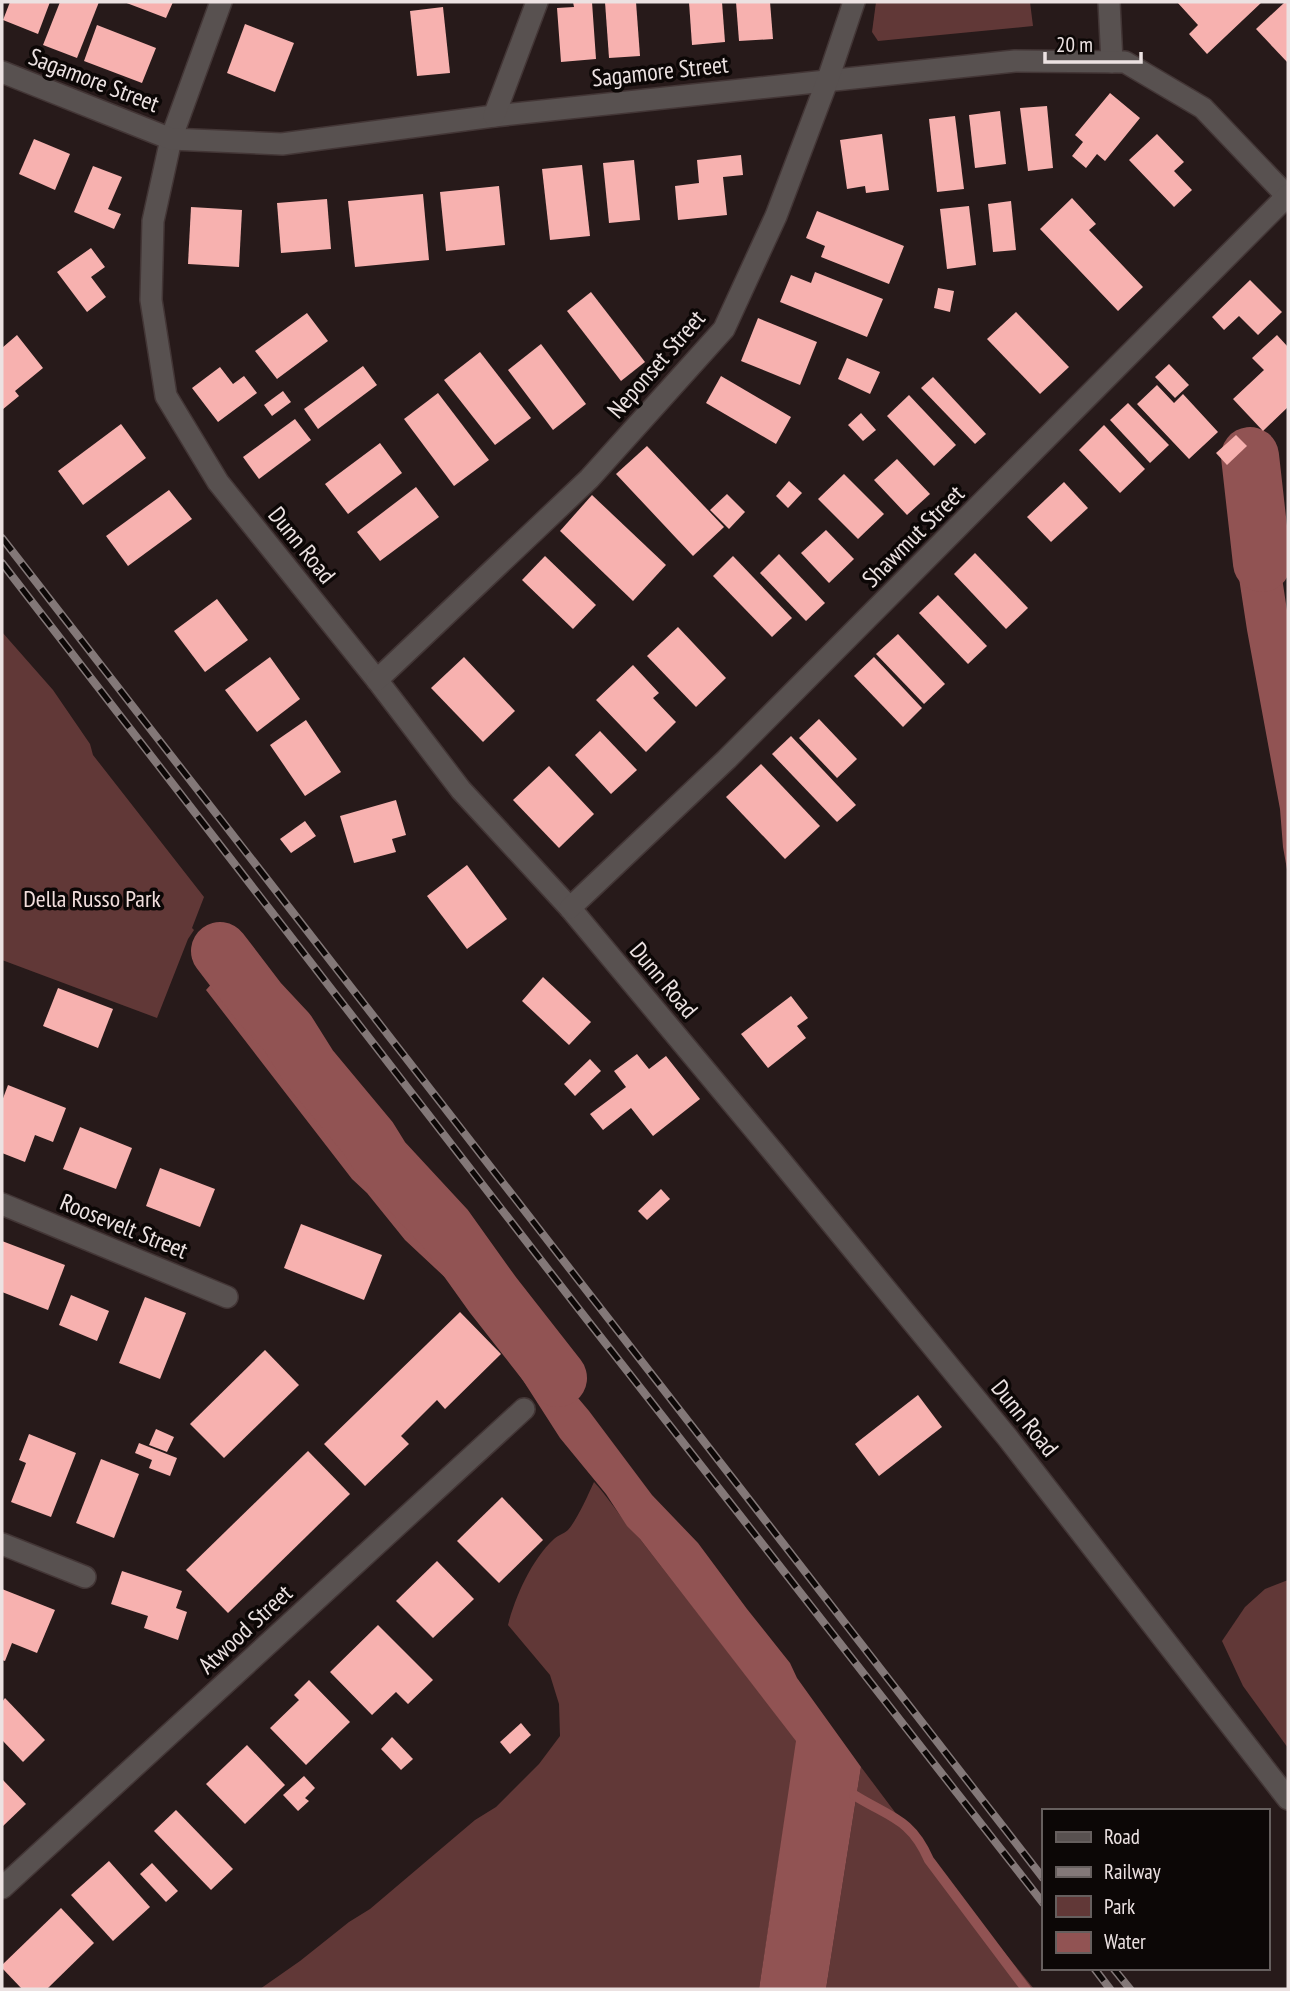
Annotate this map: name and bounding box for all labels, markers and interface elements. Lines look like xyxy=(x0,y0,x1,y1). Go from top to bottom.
scale bar xyxy=(1045,21,1141,65)
text: 20 m xyxy=(1056,31,1093,58)
street label: Sagamore Street xyxy=(24,41,164,119)
street label: Sagamore Street xyxy=(590,48,730,94)
street label: Neponset Street xyxy=(600,303,712,425)
street label: Shawmut Street xyxy=(855,478,971,594)
street label: Dunn Road xyxy=(262,500,342,590)
park label: Della Russo Park xyxy=(23,883,162,914)
street label: Dunn Road xyxy=(623,936,705,1024)
street label: Roosevelt Street xyxy=(56,1186,193,1266)
street label: Dunn Road xyxy=(985,1373,1065,1463)
street label: Atwood Street xyxy=(191,1577,299,1680)
legend xyxy=(1042,1809,1269,1970)
text: Road xyxy=(1104,1823,1140,1850)
text: Railway xyxy=(1104,1858,1161,1885)
text: Park xyxy=(1104,1893,1135,1920)
text: Water xyxy=(1104,1928,1146,1955)

